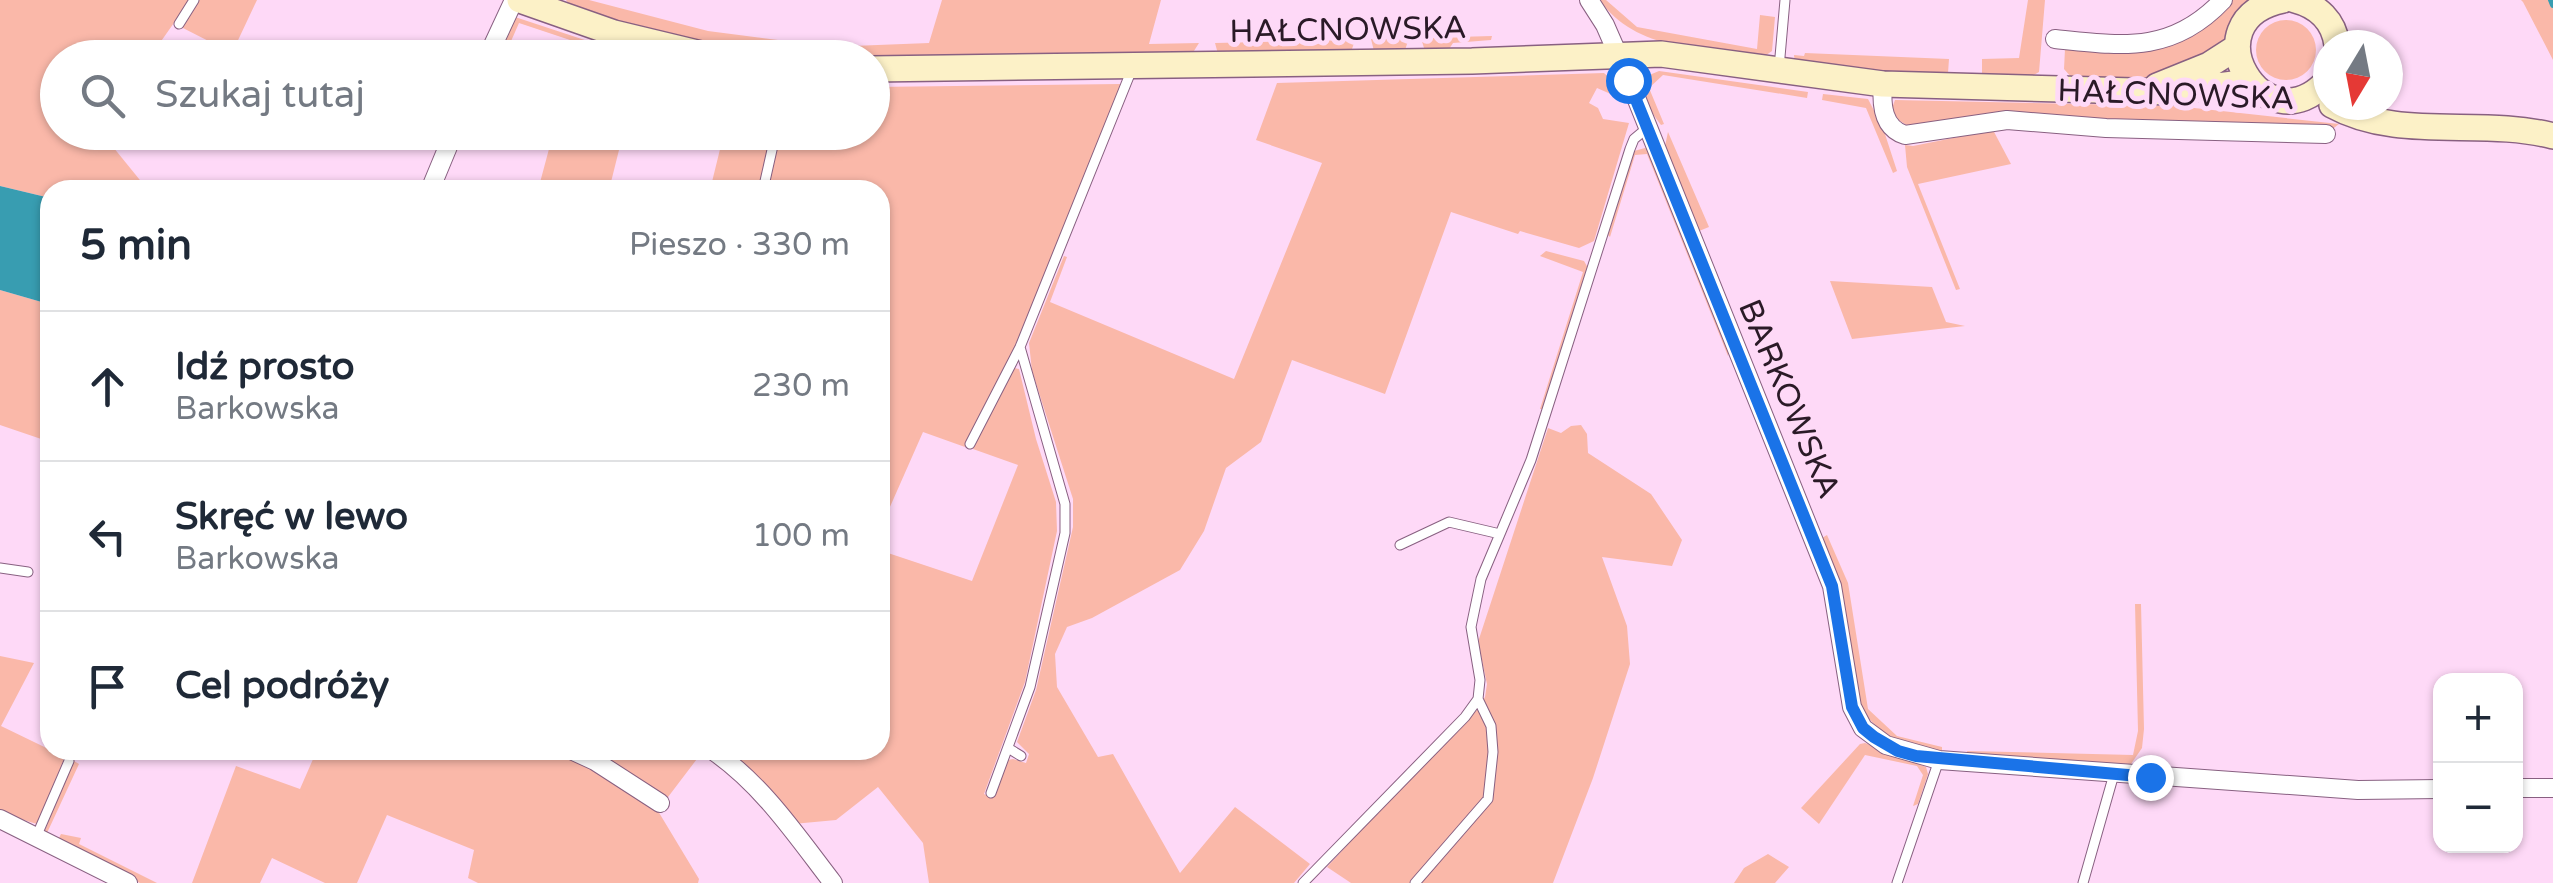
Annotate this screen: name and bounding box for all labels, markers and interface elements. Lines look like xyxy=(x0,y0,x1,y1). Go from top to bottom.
street label: HAŁCNOWSKA xyxy=(1229,9,1467,51)
north arrow xyxy=(2313,30,2403,120)
search box xyxy=(40,40,890,150)
route start xyxy=(1606,58,1652,104)
icon: search xyxy=(75,68,130,123)
text: Szukaj tutaj xyxy=(155,72,365,118)
street label: HAŁCNOWSKA xyxy=(2057,72,2295,118)
text: 5 min xyxy=(80,220,192,271)
text: Pieszo · 330 m xyxy=(629,226,850,264)
street label: BARKOWSKA xyxy=(1730,294,1848,504)
text: Idź prosto xyxy=(175,344,355,390)
icon: ahead xyxy=(80,359,135,414)
text: 230 m xyxy=(752,367,850,405)
text: Barkowska xyxy=(175,390,340,428)
text: Skręć w lewo xyxy=(175,494,408,540)
icon: left xyxy=(80,509,135,564)
text: 100 m xyxy=(752,517,850,555)
text: Barkowska xyxy=(175,540,340,578)
icon: arrive xyxy=(80,659,135,714)
text: Cel podróży xyxy=(175,663,389,709)
map controls xyxy=(2433,673,2523,853)
button: + xyxy=(2433,673,2523,763)
route end xyxy=(2128,755,2174,801)
button: − xyxy=(2433,763,2523,853)

